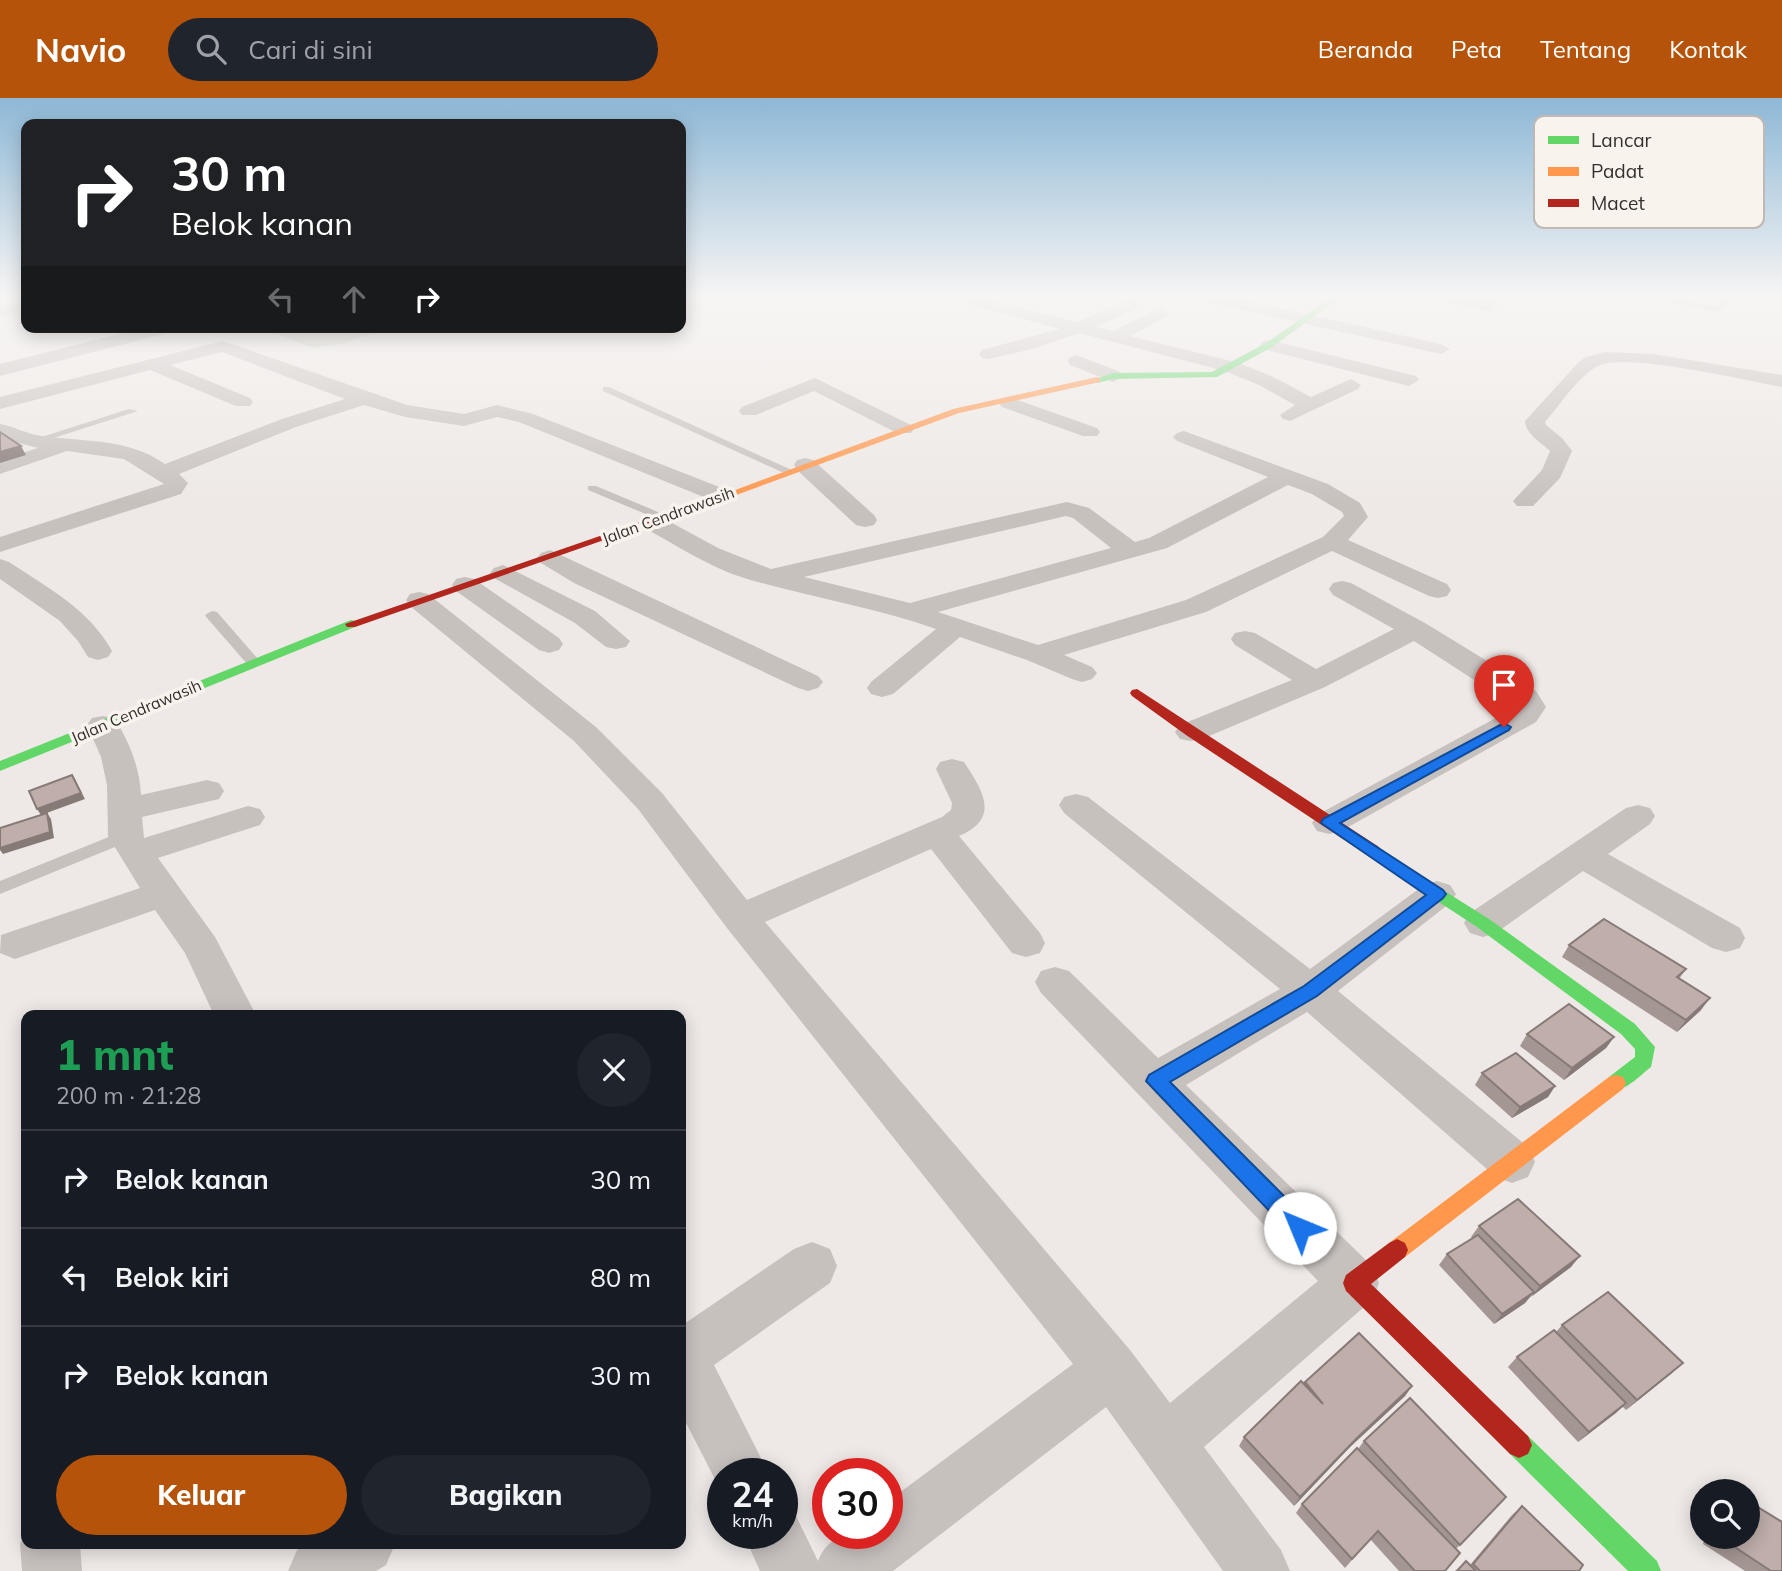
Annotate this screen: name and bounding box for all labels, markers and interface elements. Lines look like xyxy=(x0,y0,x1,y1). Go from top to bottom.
search box xyxy=(168,18,658,81)
text: Navio xyxy=(35,29,126,70)
icon: search xyxy=(192,30,230,68)
text: Cari di sini xyxy=(248,33,373,66)
text: Beranda xyxy=(1318,34,1413,64)
text: Peta xyxy=(1451,34,1502,64)
text: Tentang xyxy=(1540,34,1631,64)
text: Kontak xyxy=(1669,34,1747,64)
legend xyxy=(1534,116,1764,228)
text: Lancar xyxy=(1591,128,1652,152)
text: 30 m xyxy=(171,142,287,203)
icon: right xyxy=(56,147,147,238)
text: Padat xyxy=(1591,159,1644,183)
text: Macet xyxy=(1591,191,1645,215)
text: Belok kanan xyxy=(171,203,353,243)
icon: left xyxy=(262,280,300,318)
icon: ahead xyxy=(335,280,373,318)
icon: right xyxy=(408,280,446,318)
street label: Jalan Cendrawasih xyxy=(599,482,737,548)
pin xyxy=(1474,655,1534,727)
icon: arrive xyxy=(1485,666,1523,704)
street label: Jalan Cendrawasih xyxy=(68,675,204,747)
text: 1 mnt xyxy=(56,1028,174,1081)
button: close xyxy=(577,1033,651,1107)
text: 200 m · 21:28 xyxy=(56,1081,201,1110)
icon: right xyxy=(56,1160,94,1198)
text: Belok kanan xyxy=(115,1163,269,1196)
text: 30 m xyxy=(590,1163,651,1196)
position arrow xyxy=(1263,1191,1337,1265)
icon: left xyxy=(56,1258,94,1296)
text: Belok kiri xyxy=(115,1261,229,1294)
text: 80 m xyxy=(590,1261,651,1294)
icon: right xyxy=(56,1356,94,1394)
text: Belok kanan xyxy=(115,1359,269,1392)
text: 30 m xyxy=(590,1359,651,1392)
button: Keluar xyxy=(56,1455,347,1535)
button: Bagikan xyxy=(361,1455,651,1535)
speed limit sign: 30 xyxy=(812,1458,903,1549)
text: 24 xyxy=(731,1472,774,1516)
map controls xyxy=(1690,1479,1760,1549)
button: search xyxy=(1690,1479,1760,1549)
text: km/h xyxy=(732,1509,773,1532)

